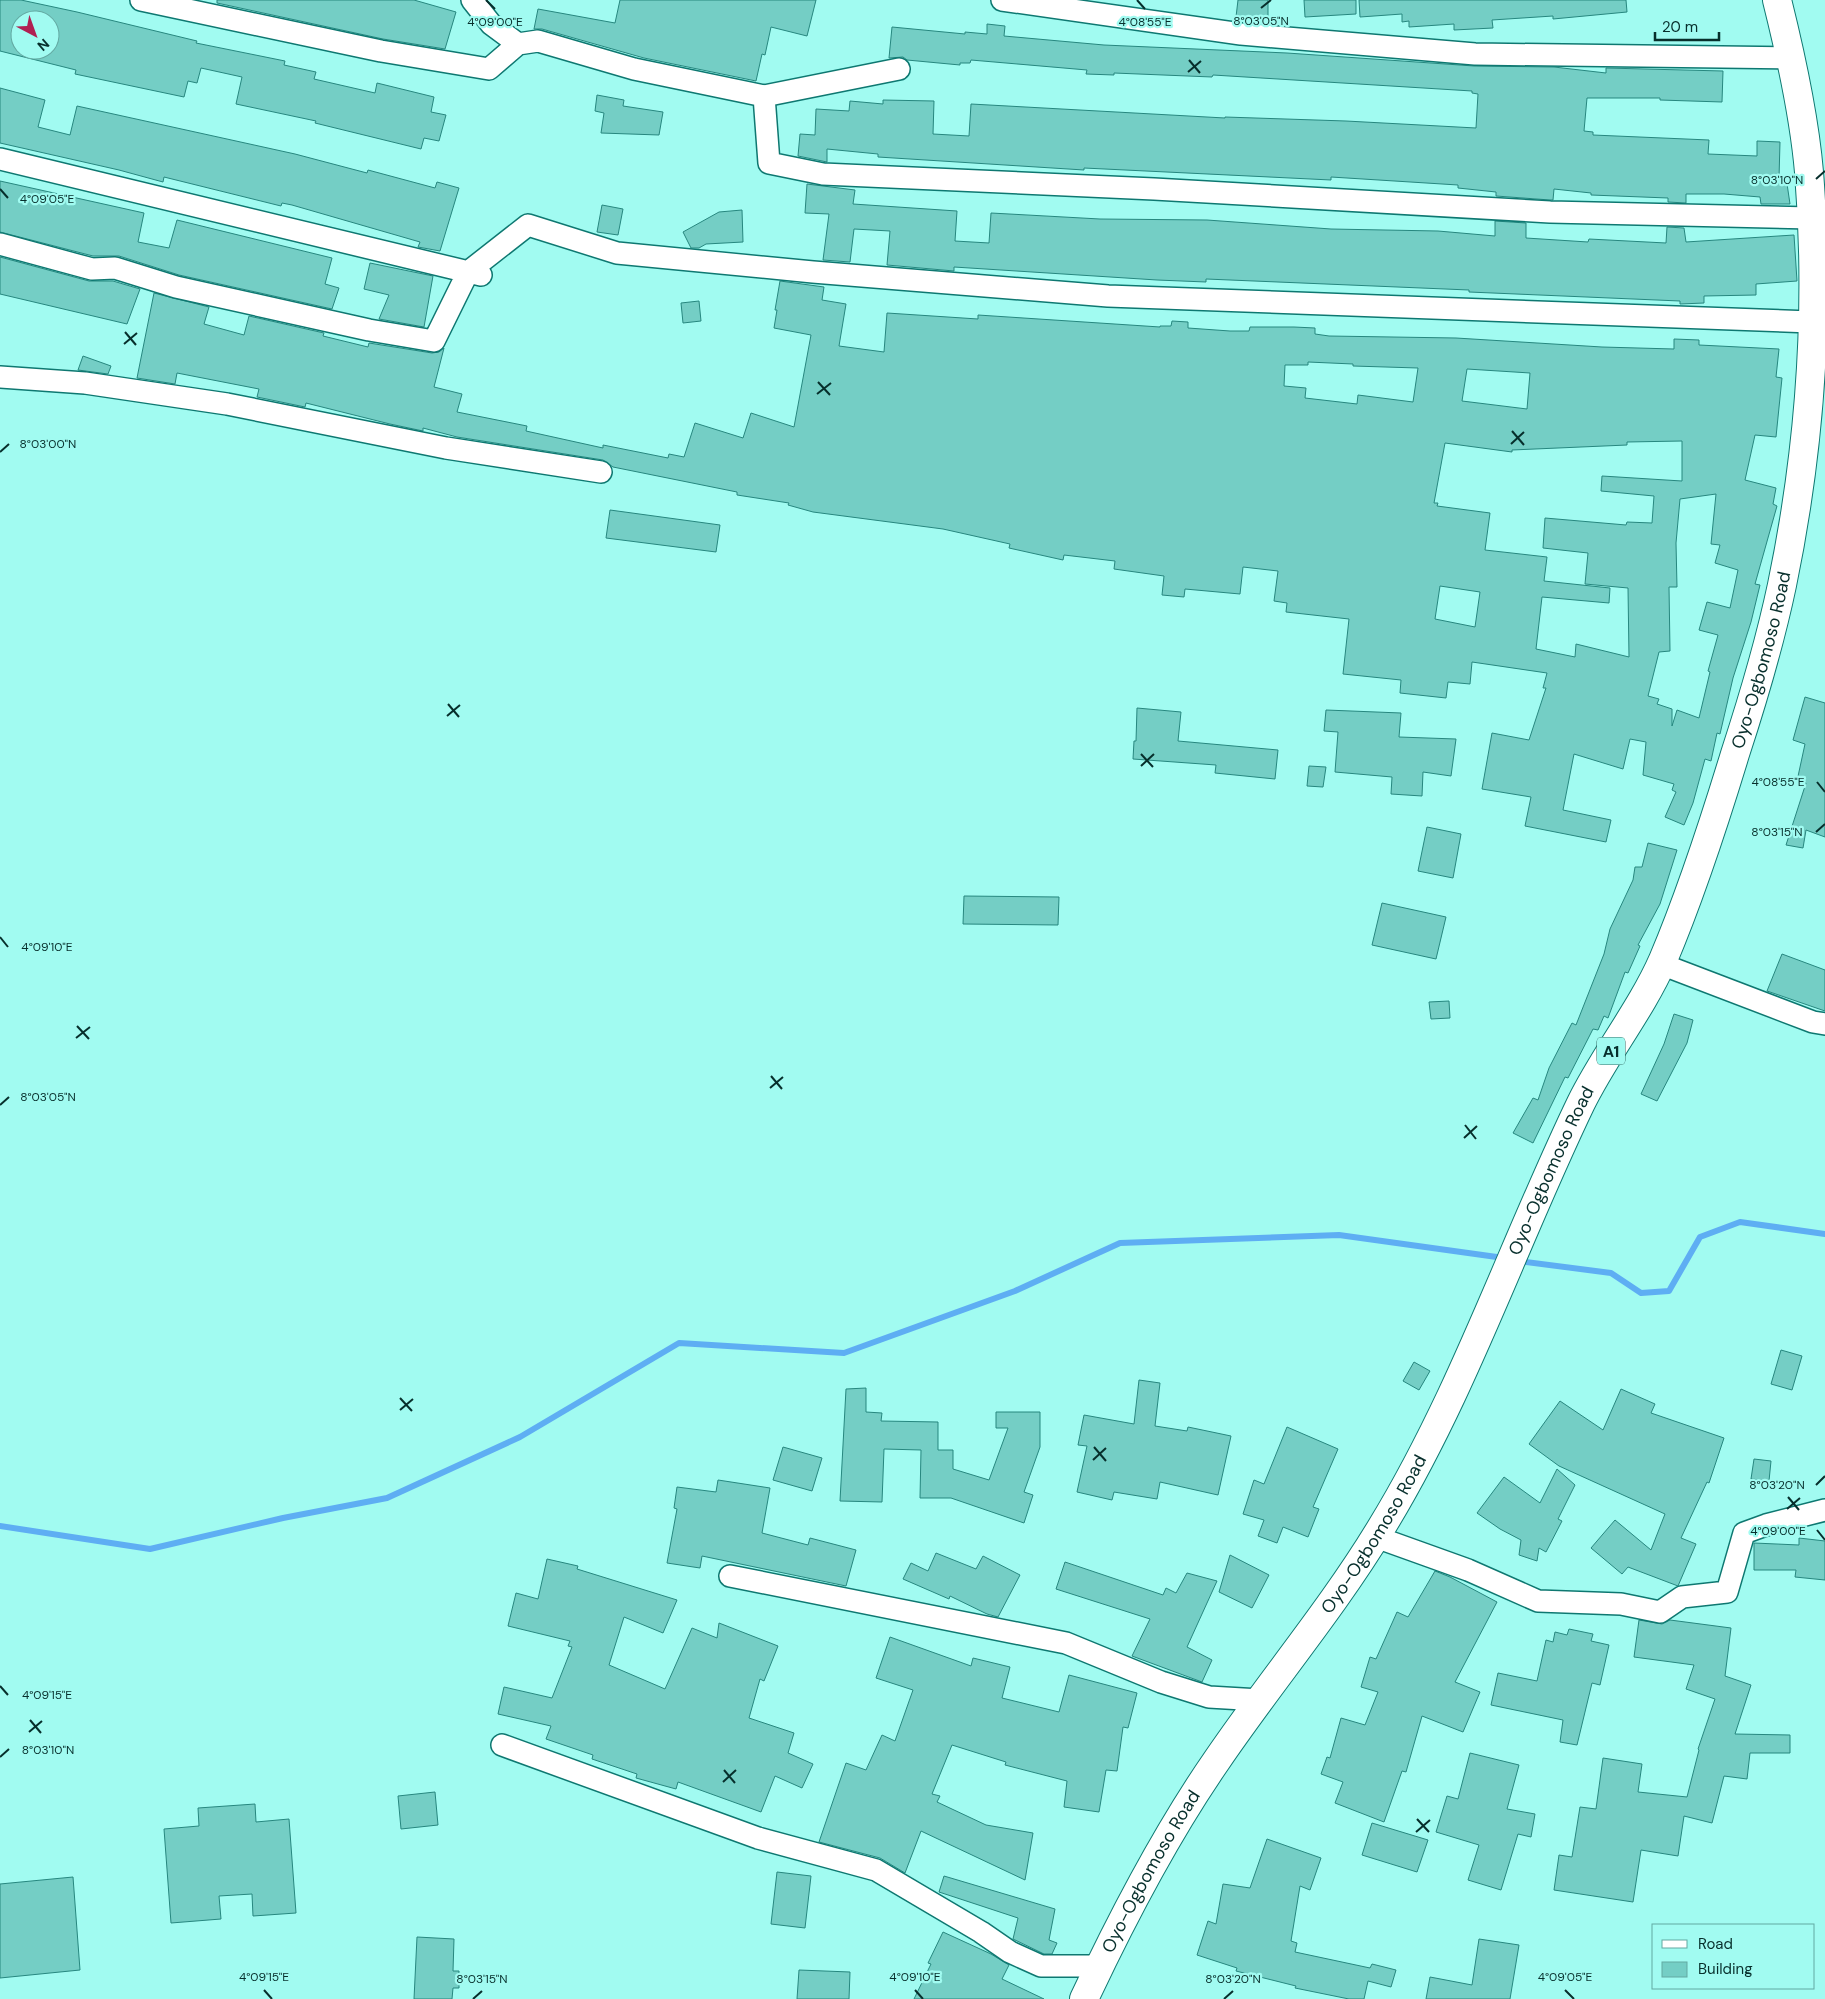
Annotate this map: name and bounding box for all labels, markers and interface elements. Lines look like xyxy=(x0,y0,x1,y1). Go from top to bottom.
north arrow xyxy=(10,10,60,60)
scale bar xyxy=(1655,10,1719,42)
text: 8°03'05"N xyxy=(1233,13,1289,29)
text: 4°09'00"E xyxy=(467,14,523,30)
text: 4°08'55"E xyxy=(1118,14,1172,30)
text: 20 m xyxy=(1662,17,1698,37)
text: N xyxy=(34,35,53,55)
text: 8°03'10"N xyxy=(1751,172,1803,188)
text: 4°09'05"E xyxy=(20,191,75,207)
text: 8°03'00"N xyxy=(20,436,76,452)
street label: Oyo-Ogbomoso Road xyxy=(1726,569,1796,752)
text: 4°08'55"E xyxy=(1751,774,1805,790)
text: 8°03'15"N xyxy=(1751,824,1803,840)
text: 4°09'10"E xyxy=(21,939,73,955)
road number: A1 xyxy=(1597,1038,1625,1064)
street label: Oyo-Ogbomoso Road xyxy=(1503,1082,1600,1259)
text: 8°03'05"N xyxy=(20,1089,76,1105)
street label: Oyo-Ogbomoso Road xyxy=(1315,1451,1432,1618)
text: 8°03'20"N xyxy=(1749,1477,1805,1493)
text: 4°09'00"E xyxy=(1750,1523,1806,1539)
text: 4°09'15"E xyxy=(22,1687,72,1703)
text: 8°03'10"N xyxy=(22,1742,74,1758)
street label: Oyo-Ogbomoso Road xyxy=(1096,1786,1206,1957)
legend xyxy=(1652,1924,1815,1989)
text: Road xyxy=(1698,1934,1733,1954)
text: Building xyxy=(1698,1959,1753,1979)
text: 4°09'15"E xyxy=(239,1969,289,1985)
text: 4°09'10"E xyxy=(889,1969,941,1985)
text: 4°09'05"E xyxy=(1538,1969,1593,1985)
text: 8°03'15"N xyxy=(456,1971,508,1987)
text: 8°03'20"N xyxy=(1205,1971,1261,1987)

